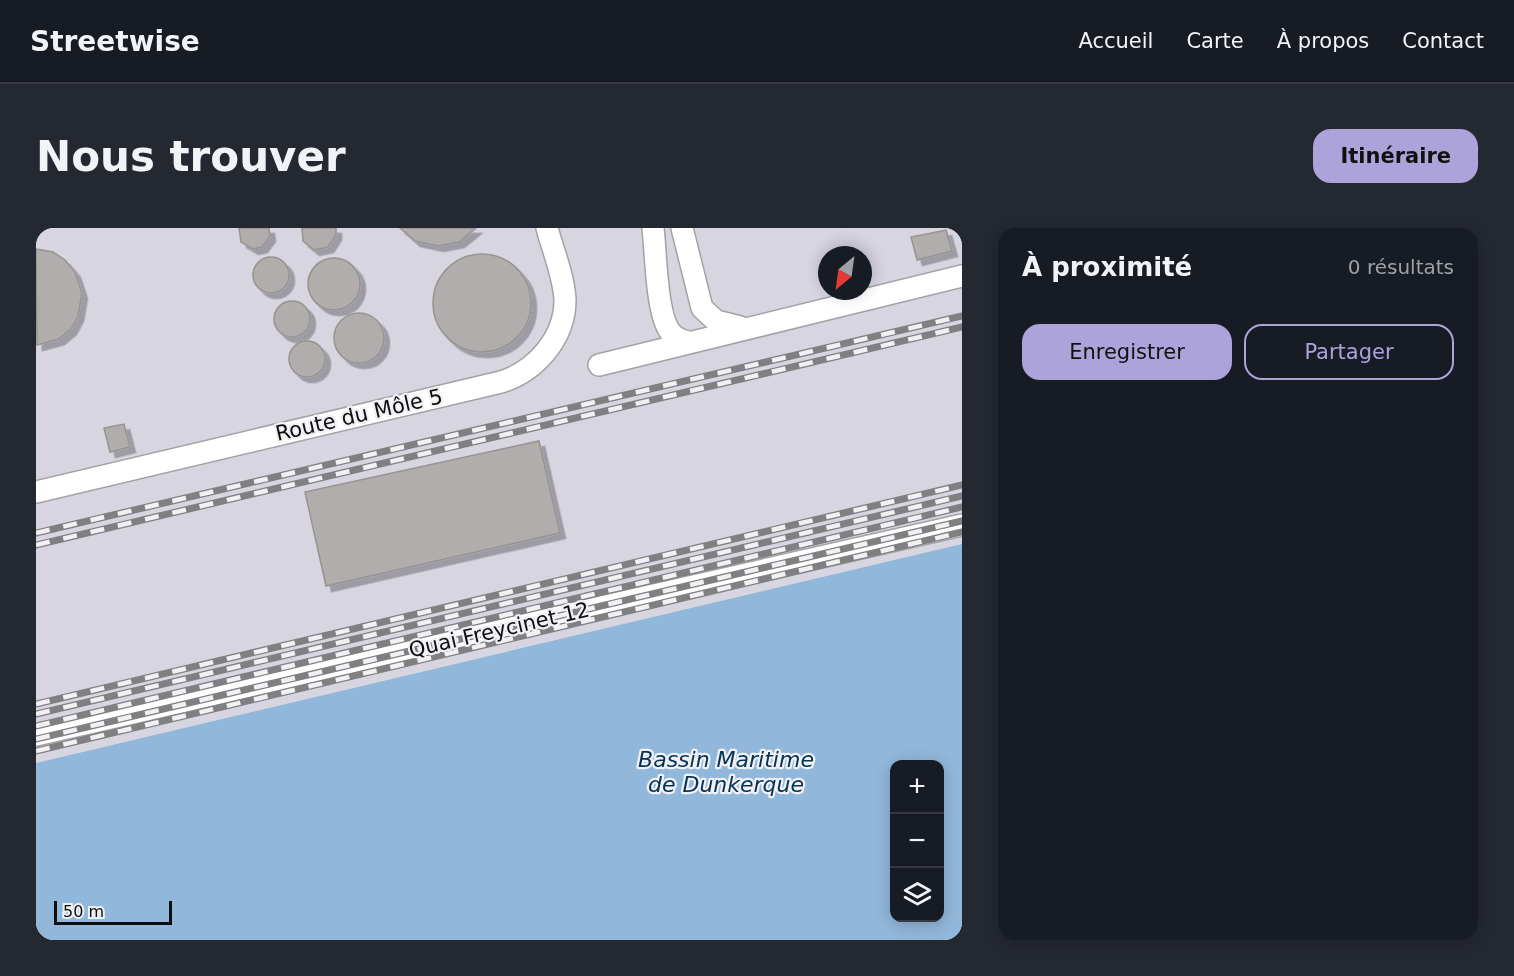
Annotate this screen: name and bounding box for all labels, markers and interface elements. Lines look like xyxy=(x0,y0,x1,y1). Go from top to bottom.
text: Streetwise xyxy=(30,25,200,58)
text: Accueil xyxy=(1078,29,1153,53)
text: Carte xyxy=(1186,29,1244,53)
text: À propos xyxy=(1277,29,1369,53)
text: Contact xyxy=(1402,29,1484,53)
button: Itinéraire xyxy=(1313,129,1478,183)
text: Nous trouver xyxy=(36,132,346,181)
north arrow xyxy=(818,246,872,300)
text: À proximité xyxy=(1022,252,1192,282)
text: 0 résultats xyxy=(1348,255,1454,279)
button: Enregistrer xyxy=(1022,324,1232,380)
button: Partager xyxy=(1244,324,1454,380)
street label: Route du Môle 5 xyxy=(273,384,445,446)
street label: Quai Freycinet 12 xyxy=(406,598,592,662)
water label: Bassin Maritime de Dunkerque xyxy=(638,747,814,797)
map controls xyxy=(890,760,944,922)
button: + xyxy=(890,760,944,814)
button: − xyxy=(890,814,944,868)
button: layers xyxy=(890,868,944,922)
scale bar xyxy=(54,898,172,926)
text: 50 m xyxy=(63,902,104,921)

